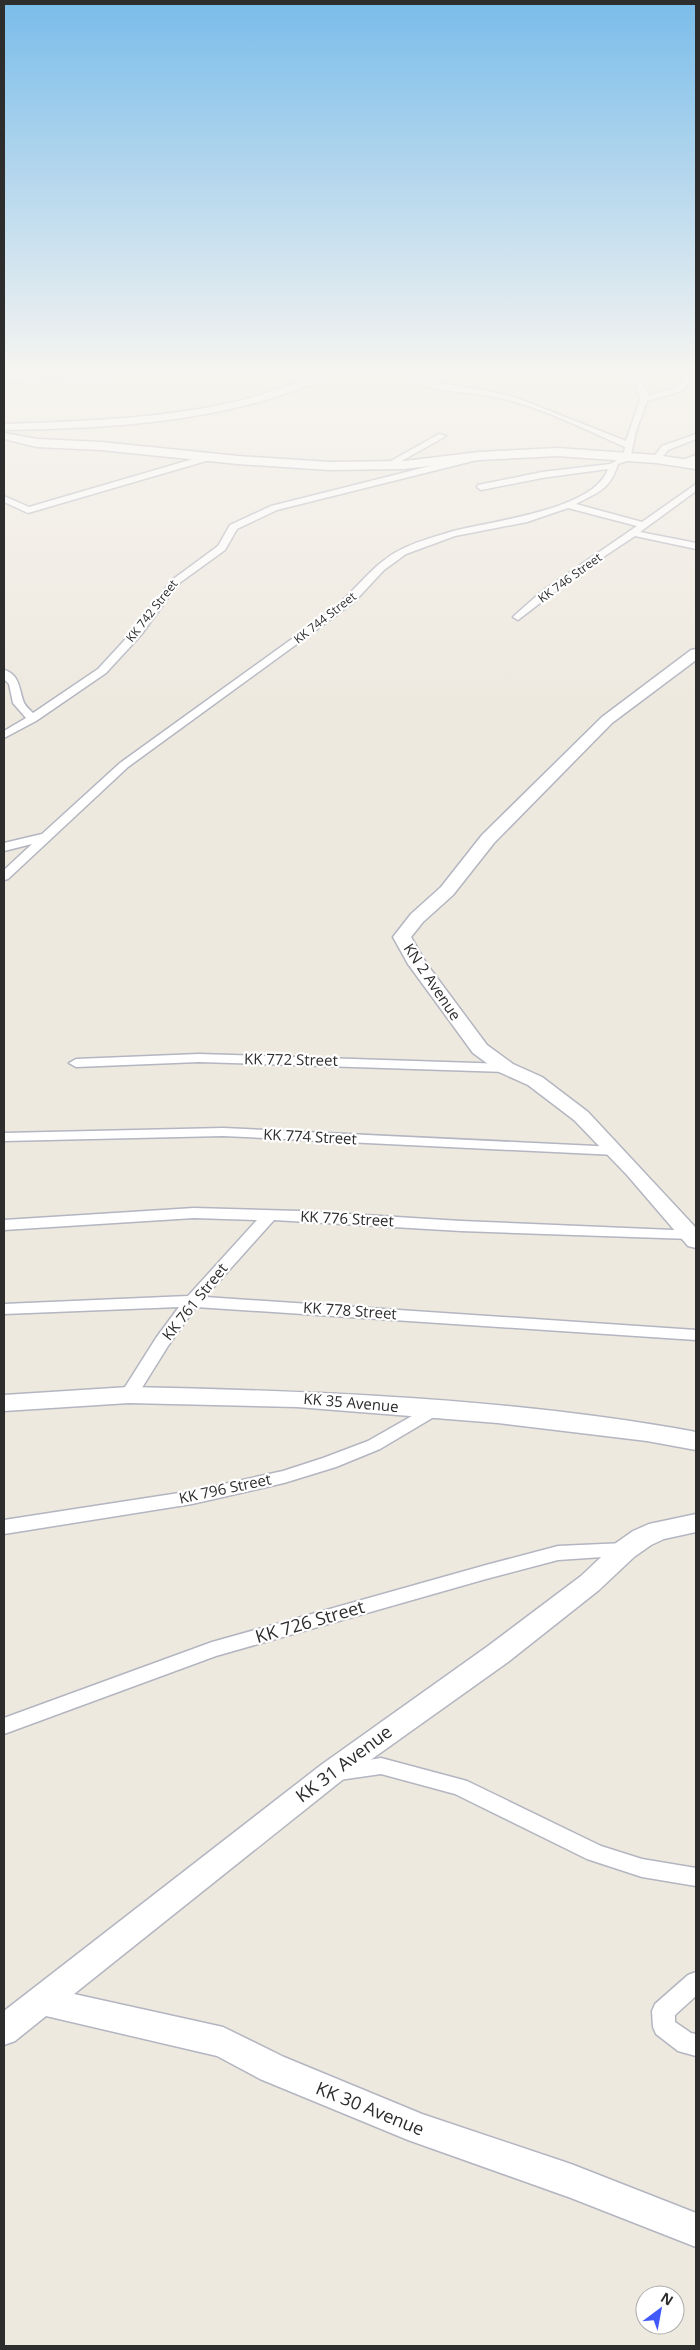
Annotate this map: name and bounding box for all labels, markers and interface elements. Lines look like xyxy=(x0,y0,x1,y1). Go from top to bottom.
street label: KK 746 Street xyxy=(534,549,605,607)
street label: KK 742 Street xyxy=(122,576,181,645)
street label: KK 744 Street xyxy=(290,588,359,647)
street label: KN 2 Avenue xyxy=(400,939,466,1024)
street label: KK 772 Street xyxy=(244,1048,338,1070)
street label: KK 774 Street xyxy=(263,1124,357,1148)
street label: KK 776 Street xyxy=(300,1206,394,1230)
street label: KK 761 Street xyxy=(157,1259,232,1344)
street label: KK 778 Street xyxy=(303,1297,398,1323)
street label: KK 35 Avenue xyxy=(303,1388,400,1416)
street label: KK 796 Street xyxy=(177,1468,273,1508)
street label: KK 726 Street xyxy=(252,1594,367,1648)
street label: KK 31 Avenue xyxy=(290,1719,396,1807)
street label: KK 30 Avenue xyxy=(313,2075,428,2141)
north arrow xyxy=(635,2285,685,2335)
text: N xyxy=(657,2287,677,2310)

